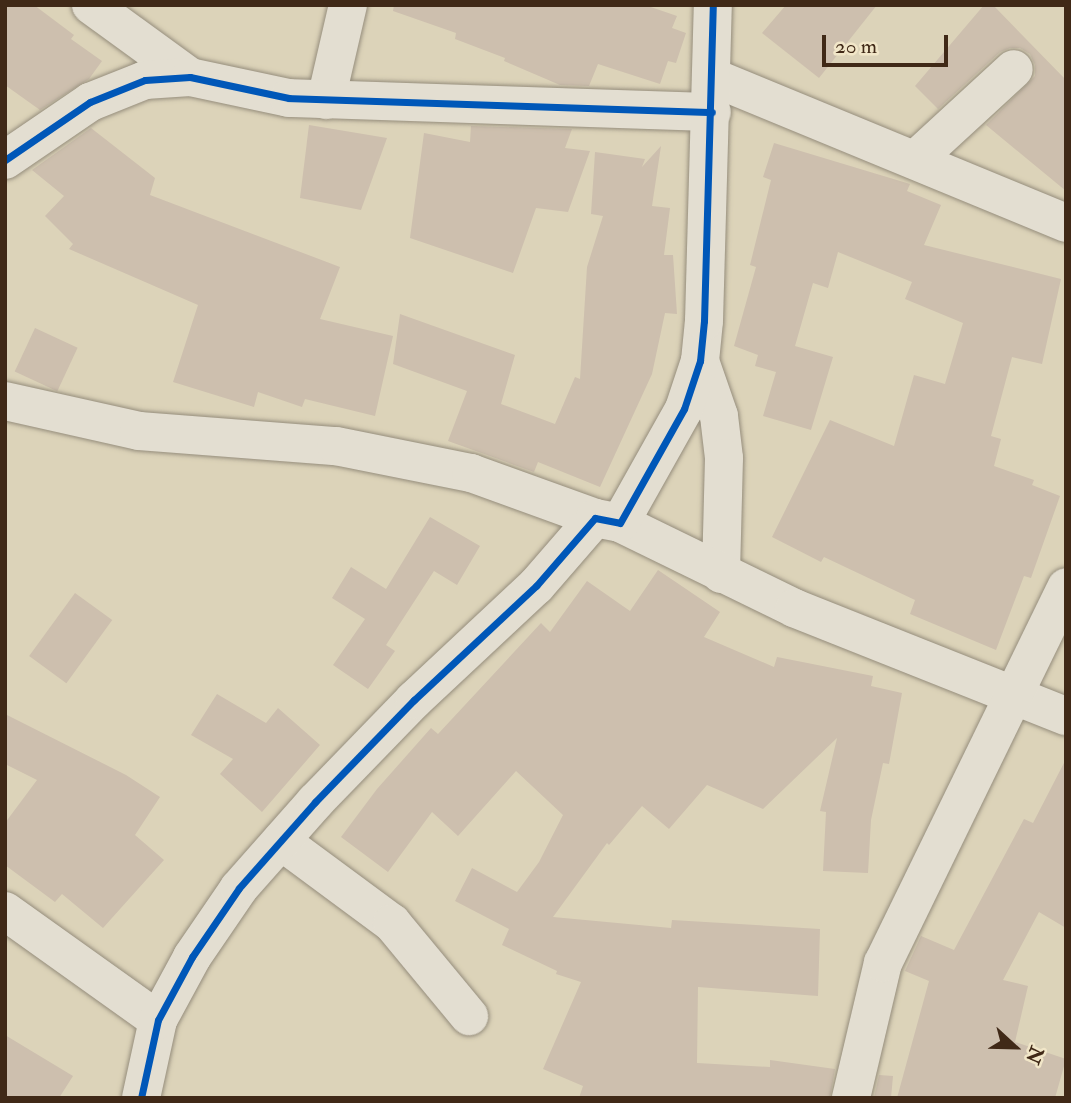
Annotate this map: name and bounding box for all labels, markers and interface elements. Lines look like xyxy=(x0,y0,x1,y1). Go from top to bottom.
scale bar xyxy=(826,21,952,65)
text: 20 m xyxy=(835,33,877,60)
north arrow xyxy=(980,1012,1050,1082)
text: N xyxy=(1020,1042,1049,1067)

